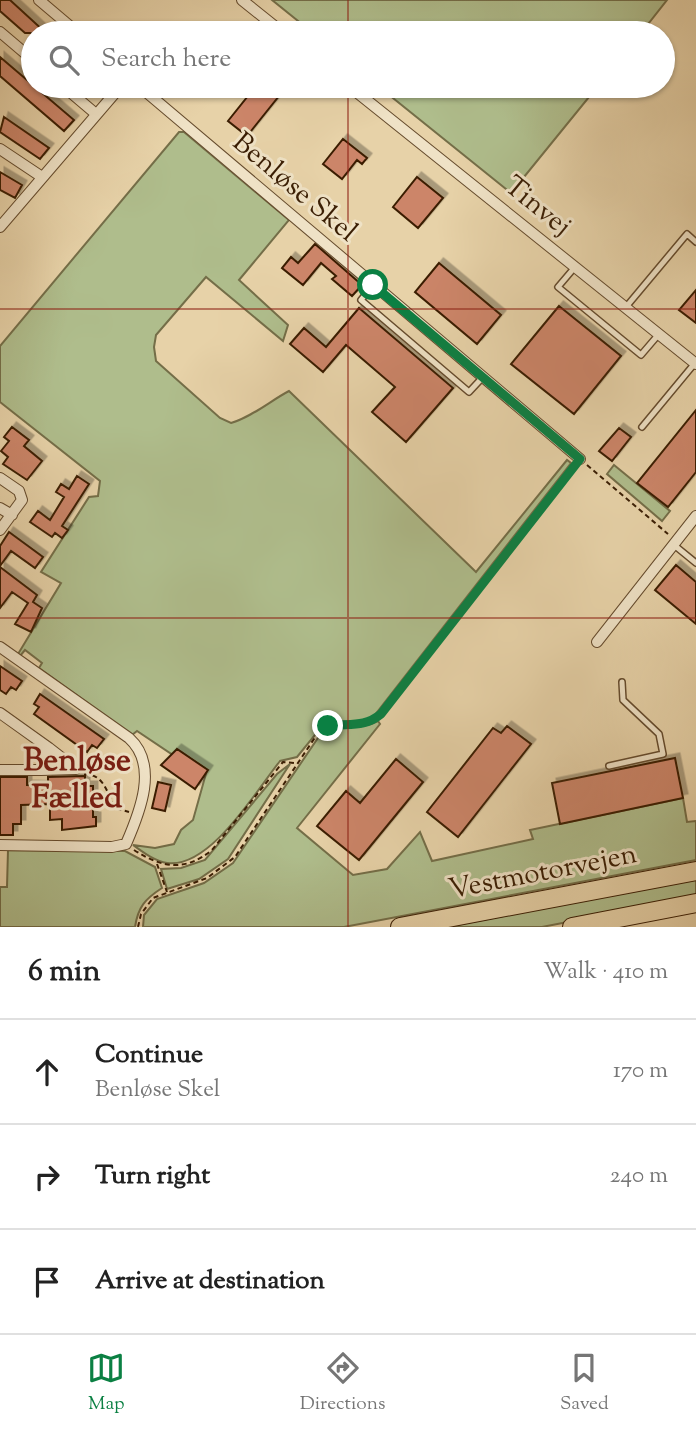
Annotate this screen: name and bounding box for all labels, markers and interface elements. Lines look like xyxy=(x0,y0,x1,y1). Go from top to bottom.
search box xyxy=(21,21,675,98)
icon: search xyxy=(45,41,83,79)
text: Search here xyxy=(101,41,231,78)
street label: Benløse Skel xyxy=(223,124,365,252)
street label: Tinvej xyxy=(495,167,579,247)
route start xyxy=(357,269,388,300)
route end xyxy=(312,710,343,741)
district label: Benløse Fælled xyxy=(23,739,131,822)
street label: Vestmotorvejen xyxy=(445,835,641,911)
text: 6 min xyxy=(28,951,100,994)
text: Walk · 410 m xyxy=(543,956,668,989)
text: Continue xyxy=(95,1037,203,1074)
icon: ahead xyxy=(28,1053,66,1091)
text: 170 m xyxy=(613,1055,668,1088)
text: Benløse Skel xyxy=(95,1074,220,1107)
icon: right xyxy=(28,1158,66,1196)
text: Turn right xyxy=(95,1158,210,1195)
text: 240 m xyxy=(610,1160,668,1193)
icon: arrive xyxy=(28,1263,66,1301)
text: Arrive at destination xyxy=(95,1263,325,1300)
tab: Map xyxy=(87,1349,125,1418)
tab: Directions xyxy=(300,1349,385,1418)
tab: Saved xyxy=(560,1349,609,1418)

